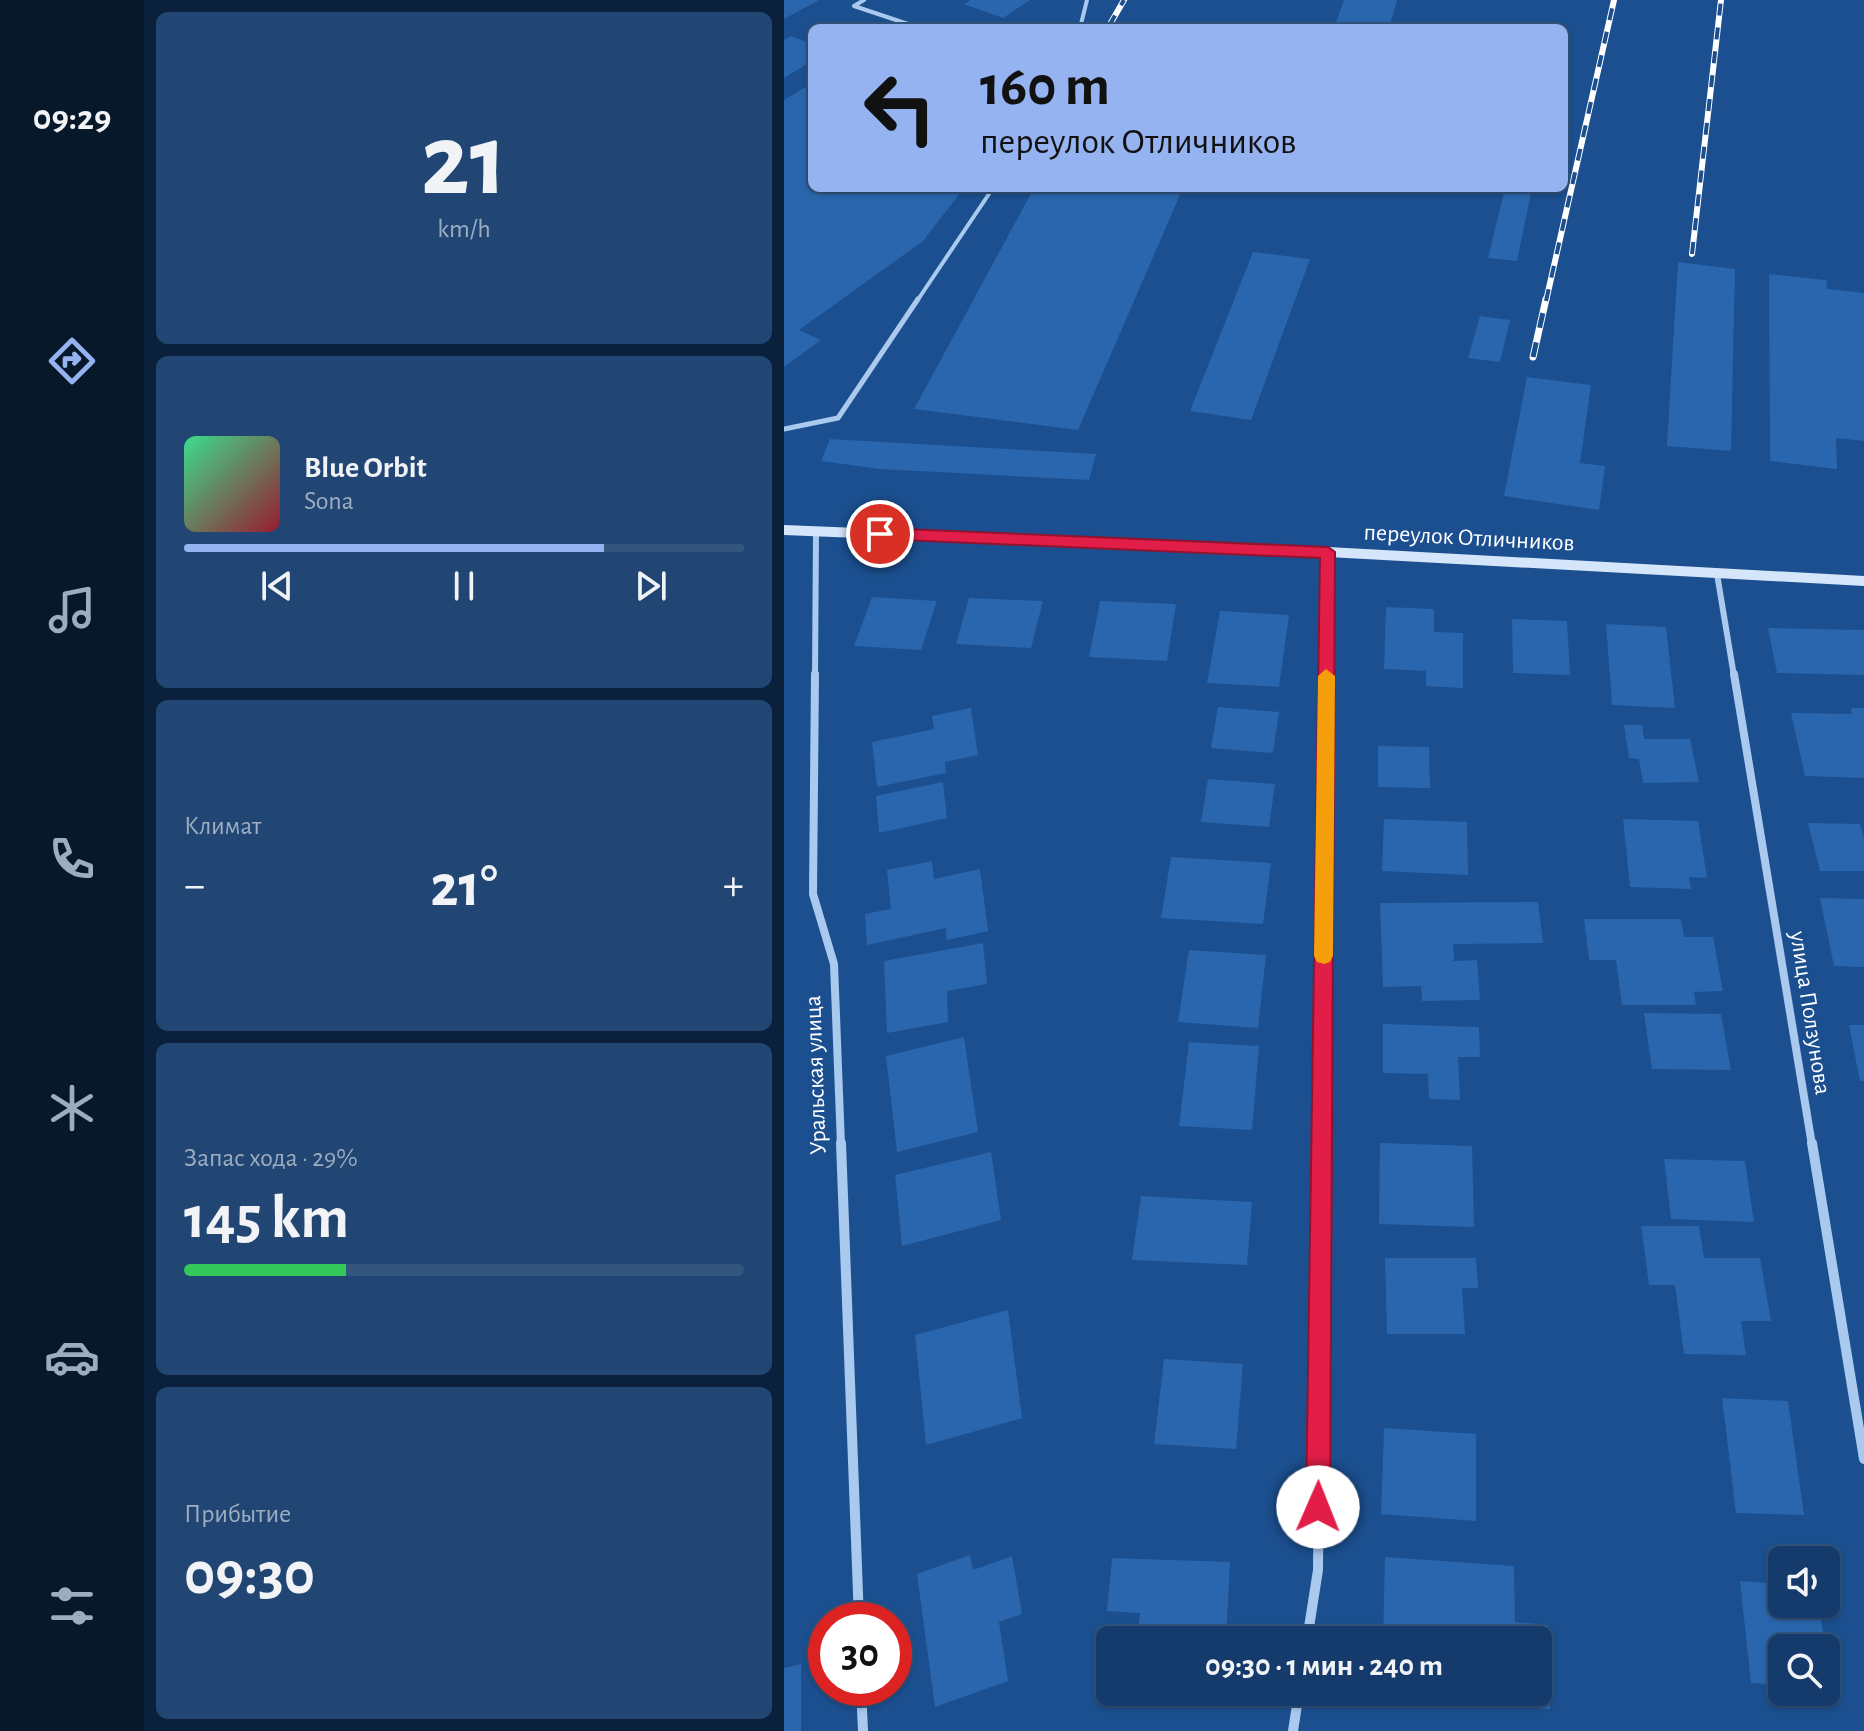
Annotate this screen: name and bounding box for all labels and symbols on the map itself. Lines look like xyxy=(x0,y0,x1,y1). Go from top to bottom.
pin xyxy=(846,500,914,568)
street label: переулок Отличников xyxy=(1363,520,1575,556)
street label: улица Ползунова xyxy=(1785,929,1835,1096)
street label: Уральская улица xyxy=(801,995,831,1155)
position arrow xyxy=(1276,1465,1360,1549)
speed limit sign: 30 xyxy=(808,1602,912,1706)

